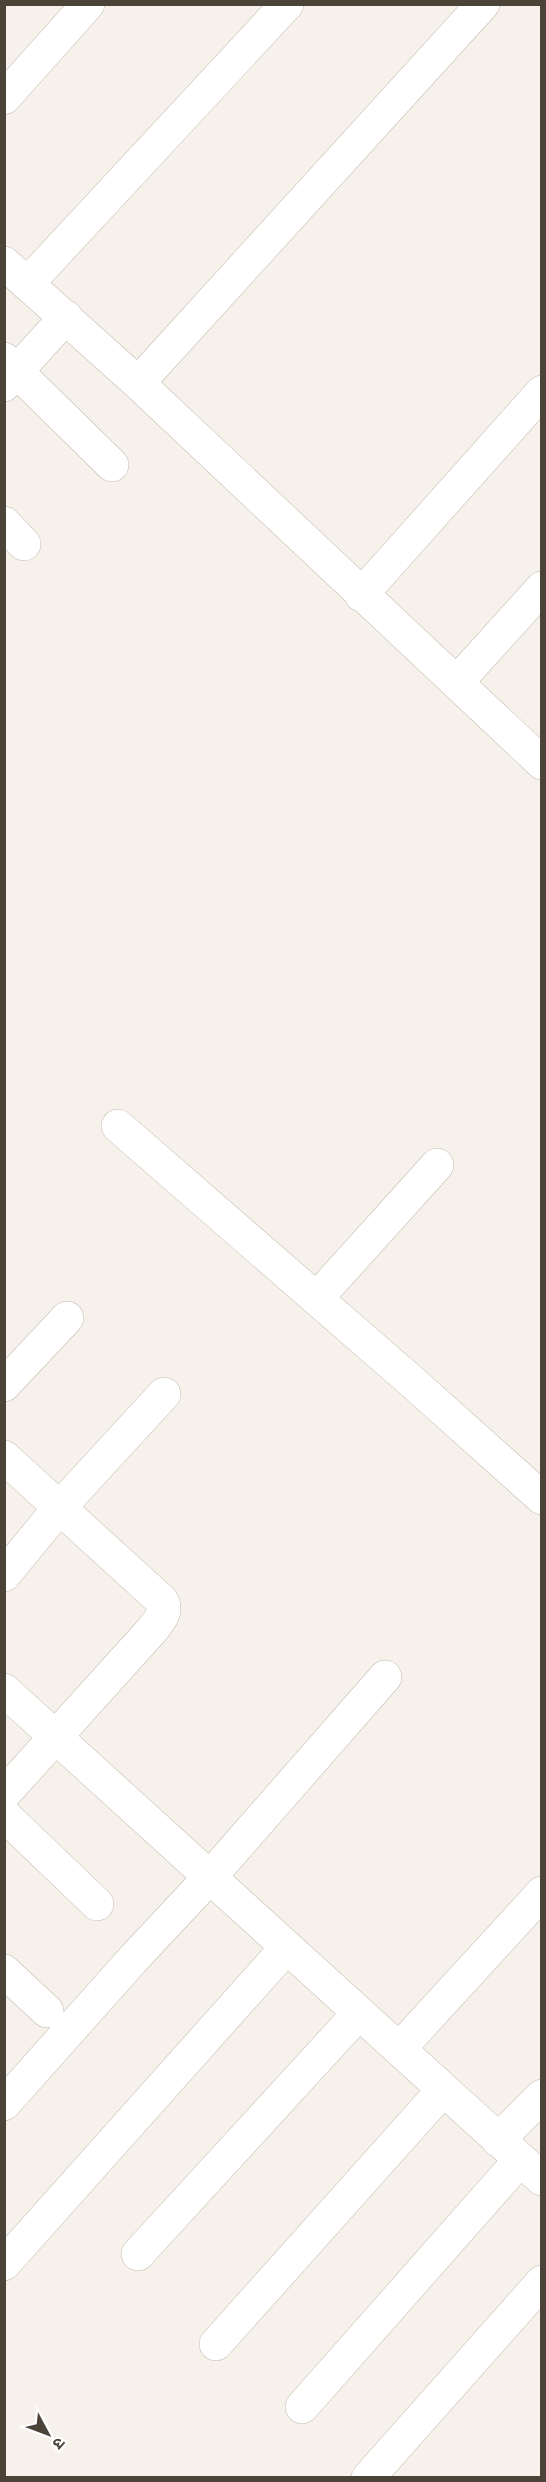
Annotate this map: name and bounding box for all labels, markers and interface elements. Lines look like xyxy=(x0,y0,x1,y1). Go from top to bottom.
north arrow xyxy=(18,2404,78,2464)
text: उ xyxy=(47,2432,71,2456)

